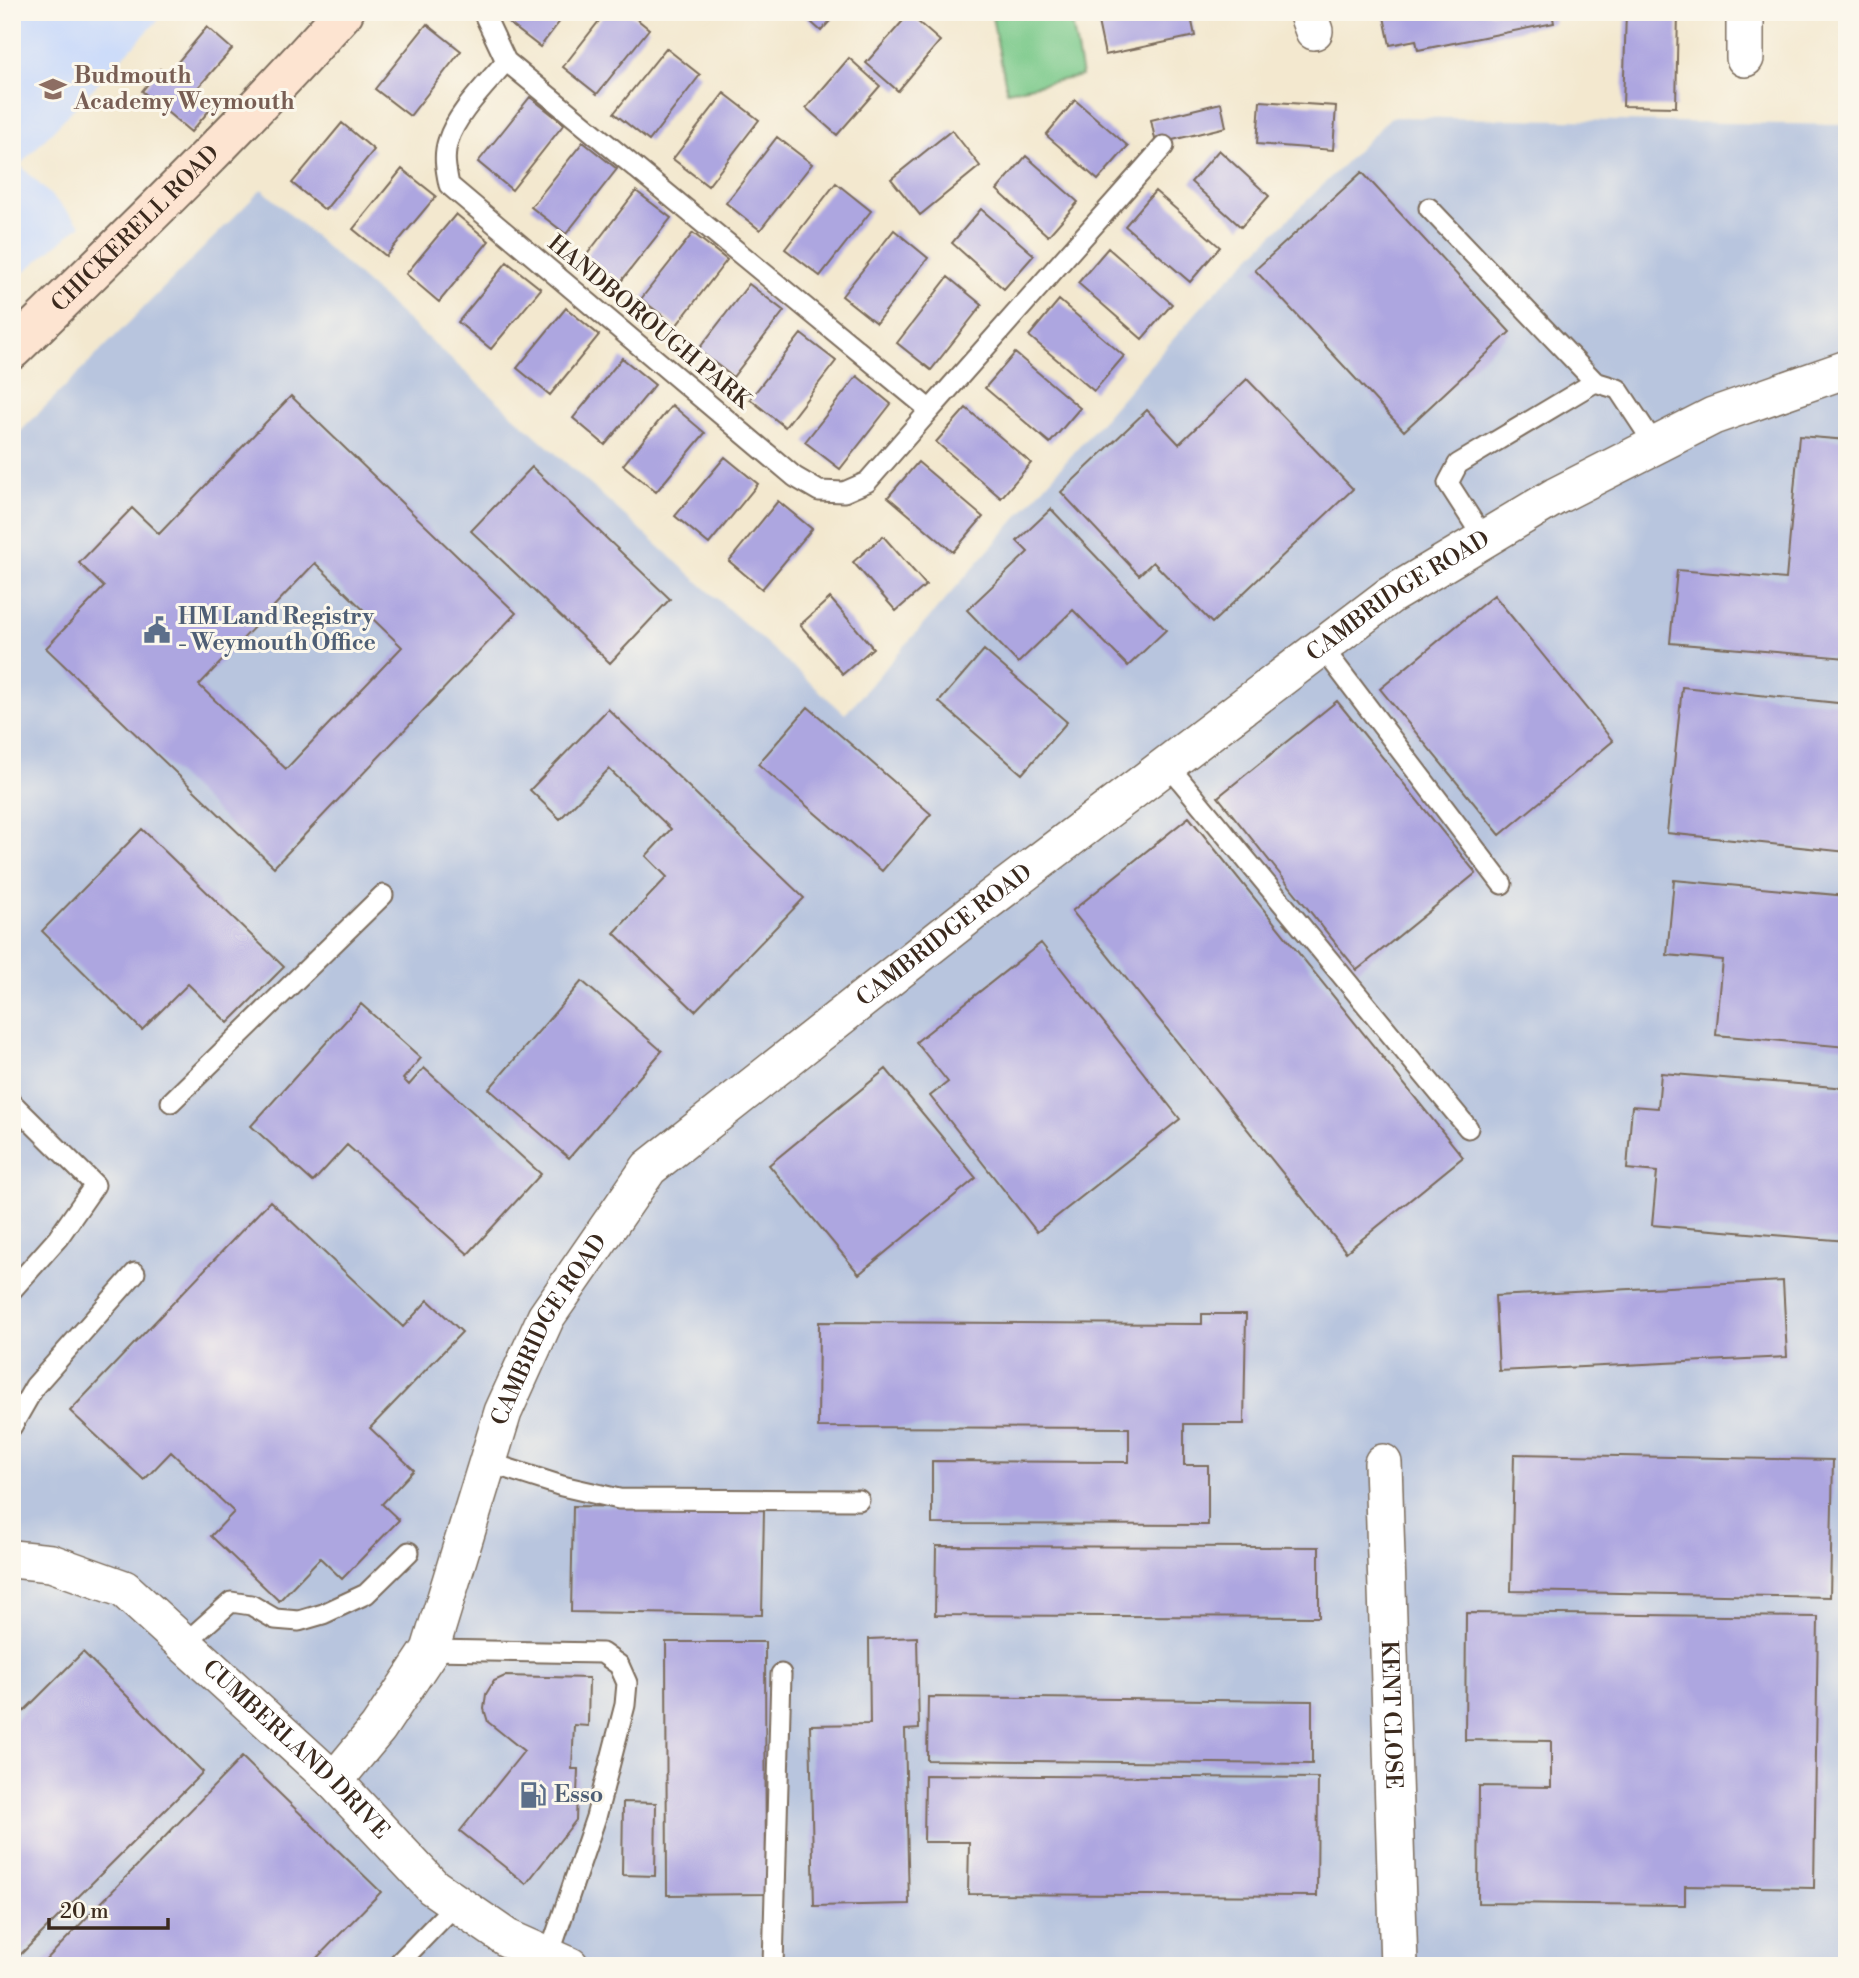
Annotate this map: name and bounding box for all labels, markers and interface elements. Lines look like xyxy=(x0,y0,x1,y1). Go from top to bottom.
place label: Budmouth Academy Weymouth xyxy=(73,62,294,116)
school or university icon: Budmouth Academy Weymouth xyxy=(38,74,68,104)
street label: CHICKERELL ROAD xyxy=(45,140,225,318)
street label: HANDBOROUGH PARK xyxy=(542,229,758,416)
street label: CAMBRIDGE ROAD xyxy=(1301,525,1495,668)
place label: HM Land Registry - Weymouth Office xyxy=(178,603,376,657)
public building icon: HM Land Registry - Weymouth Office xyxy=(142,615,172,645)
street label: CAMBRIDGE ROAD xyxy=(851,858,1038,1013)
street label: CAMBRIDGE ROAD xyxy=(486,1229,613,1429)
street label: KENT CLOSE xyxy=(1375,1640,1407,1790)
street label: CUMBERLAND DRIVE xyxy=(197,1654,395,1845)
fuel station icon: Esso xyxy=(518,1780,548,1810)
place label: Esso xyxy=(554,1781,603,1809)
scale bar xyxy=(49,1887,168,1931)
text: 20 m xyxy=(60,1899,109,1925)

